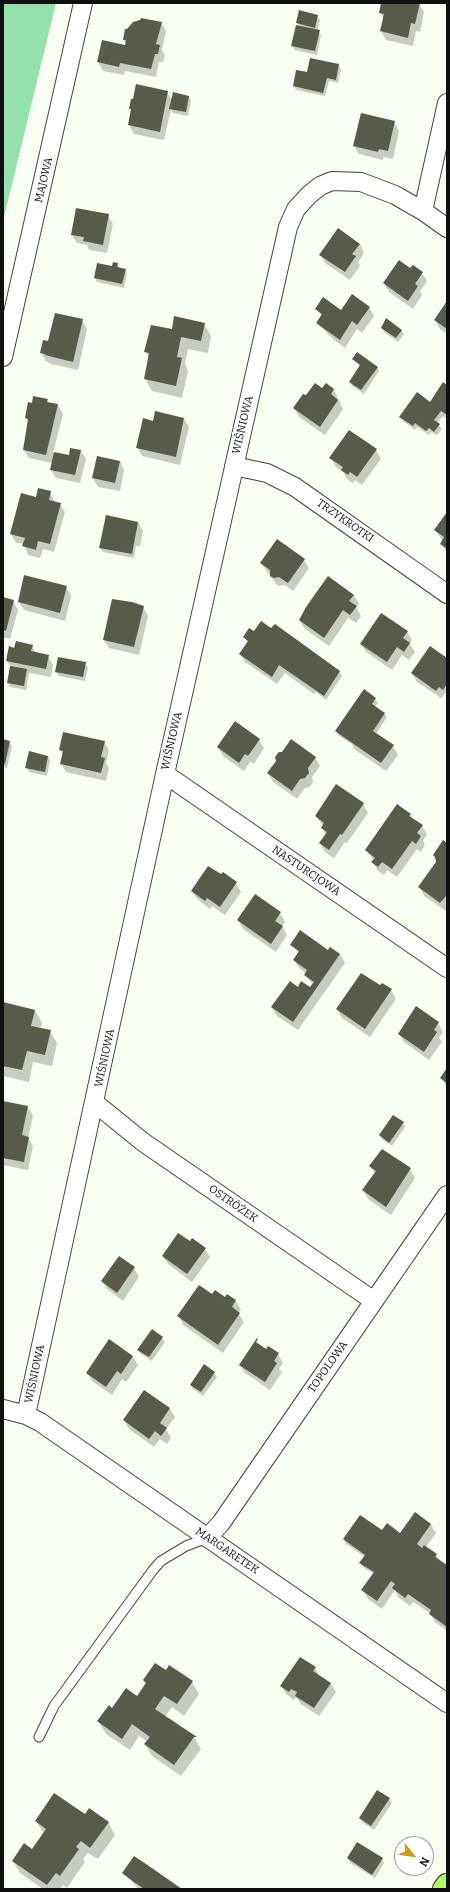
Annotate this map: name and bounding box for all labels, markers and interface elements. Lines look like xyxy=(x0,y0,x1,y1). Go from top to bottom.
street label: MAJOWA xyxy=(32,156,56,204)
street label: WIŚNIOWA xyxy=(230,395,256,455)
street label: TRZYKROTKI xyxy=(314,497,376,545)
street label: WIŚNIOWA xyxy=(159,711,185,771)
street label: NASTURCJOWA xyxy=(269,843,343,899)
street label: WIŚNIOWA xyxy=(92,1028,118,1088)
street label: OSTRÓŻEK xyxy=(206,1182,260,1226)
street label: TOPOLOWA xyxy=(305,1338,351,1396)
street label: WIŚNIOWA xyxy=(22,1344,48,1404)
street label: MARGARETEK xyxy=(193,1525,261,1577)
north arrow xyxy=(394,1836,434,1876)
text: N xyxy=(416,1855,432,1868)

